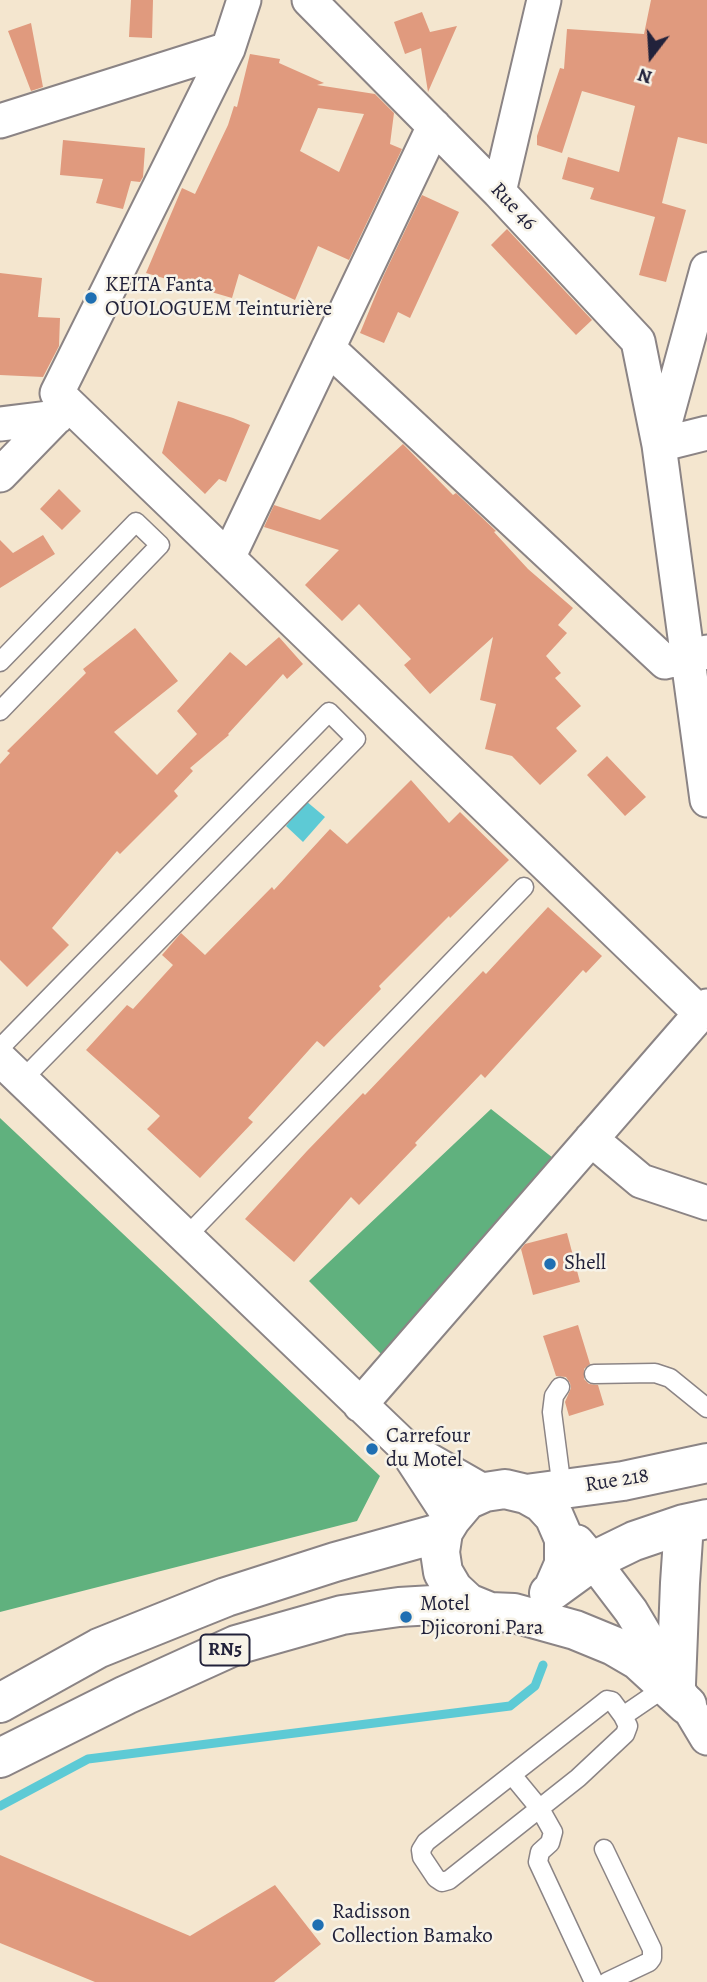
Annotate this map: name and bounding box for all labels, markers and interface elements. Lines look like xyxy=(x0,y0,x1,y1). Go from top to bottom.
north arrow xyxy=(616,21,686,91)
text: N xyxy=(634,62,655,91)
street label: Rue 46 xyxy=(485,178,541,236)
place label: KEITA Fanta OUOLOGUEM Teinturière xyxy=(105,273,332,323)
marker: KEITA Fanta OUOLOGUEM Teinturière xyxy=(83,290,99,306)
place label: Shell xyxy=(564,1251,606,1277)
marker: Shell xyxy=(542,1256,558,1272)
place label: Carrefour du Motel xyxy=(386,1424,471,1474)
marker: Carrefour du Motel xyxy=(364,1441,380,1457)
street label: Rue 218 xyxy=(583,1464,651,1498)
place label: Motel Djicoroni Para xyxy=(420,1592,543,1642)
marker: Motel Djicoroni Para xyxy=(398,1609,414,1625)
road number: RN5 xyxy=(201,1634,250,1666)
place label: Radisson Collection Bamako xyxy=(332,1900,493,1950)
marker: Radisson Collection Bamako xyxy=(310,1917,326,1933)

